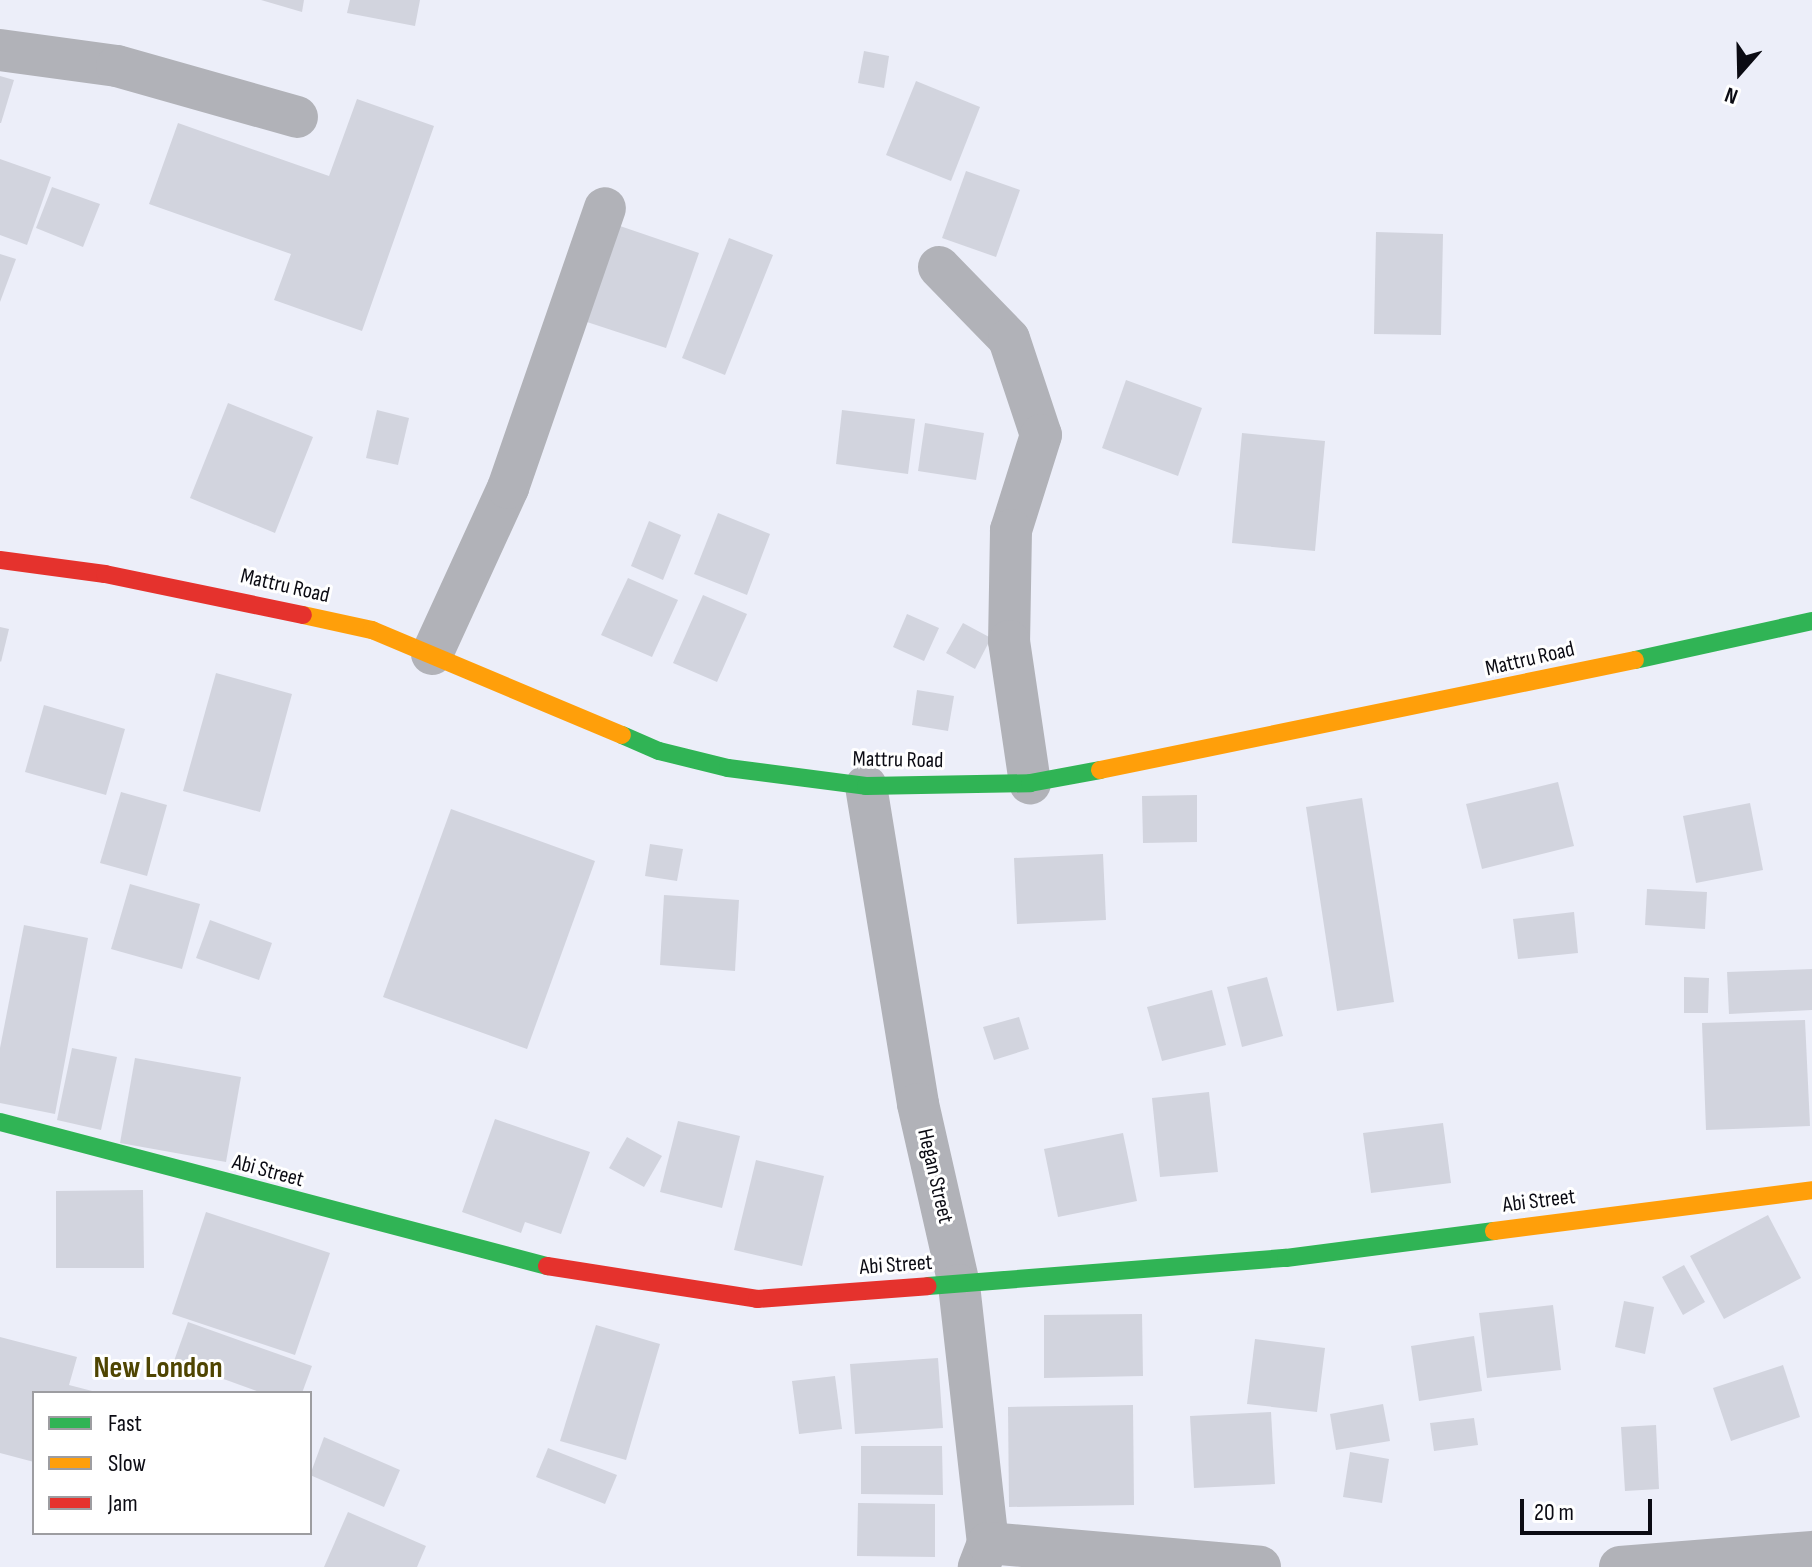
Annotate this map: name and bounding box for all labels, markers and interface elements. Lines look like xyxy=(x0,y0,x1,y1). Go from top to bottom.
north arrow xyxy=(1700,32,1780,112)
text: N xyxy=(1721,80,1742,110)
street label: Mattru Road xyxy=(238,563,332,609)
street label: Mattru Road xyxy=(1483,636,1577,682)
street label: Mattru Road xyxy=(852,746,944,774)
street label: Hegan Street xyxy=(911,1126,959,1226)
street label: Abi Street xyxy=(229,1149,307,1193)
street label: Abi Street xyxy=(1501,1183,1577,1219)
street label: Abi Street xyxy=(859,1249,933,1281)
district label: New London xyxy=(93,1350,223,1386)
legend xyxy=(32,1391,312,1535)
text: Fast xyxy=(108,1409,142,1438)
text: Slow xyxy=(108,1449,146,1478)
scale bar xyxy=(1524,1483,1656,1533)
text: Jam xyxy=(108,1489,138,1518)
text: 20 m xyxy=(1534,1498,1574,1527)

